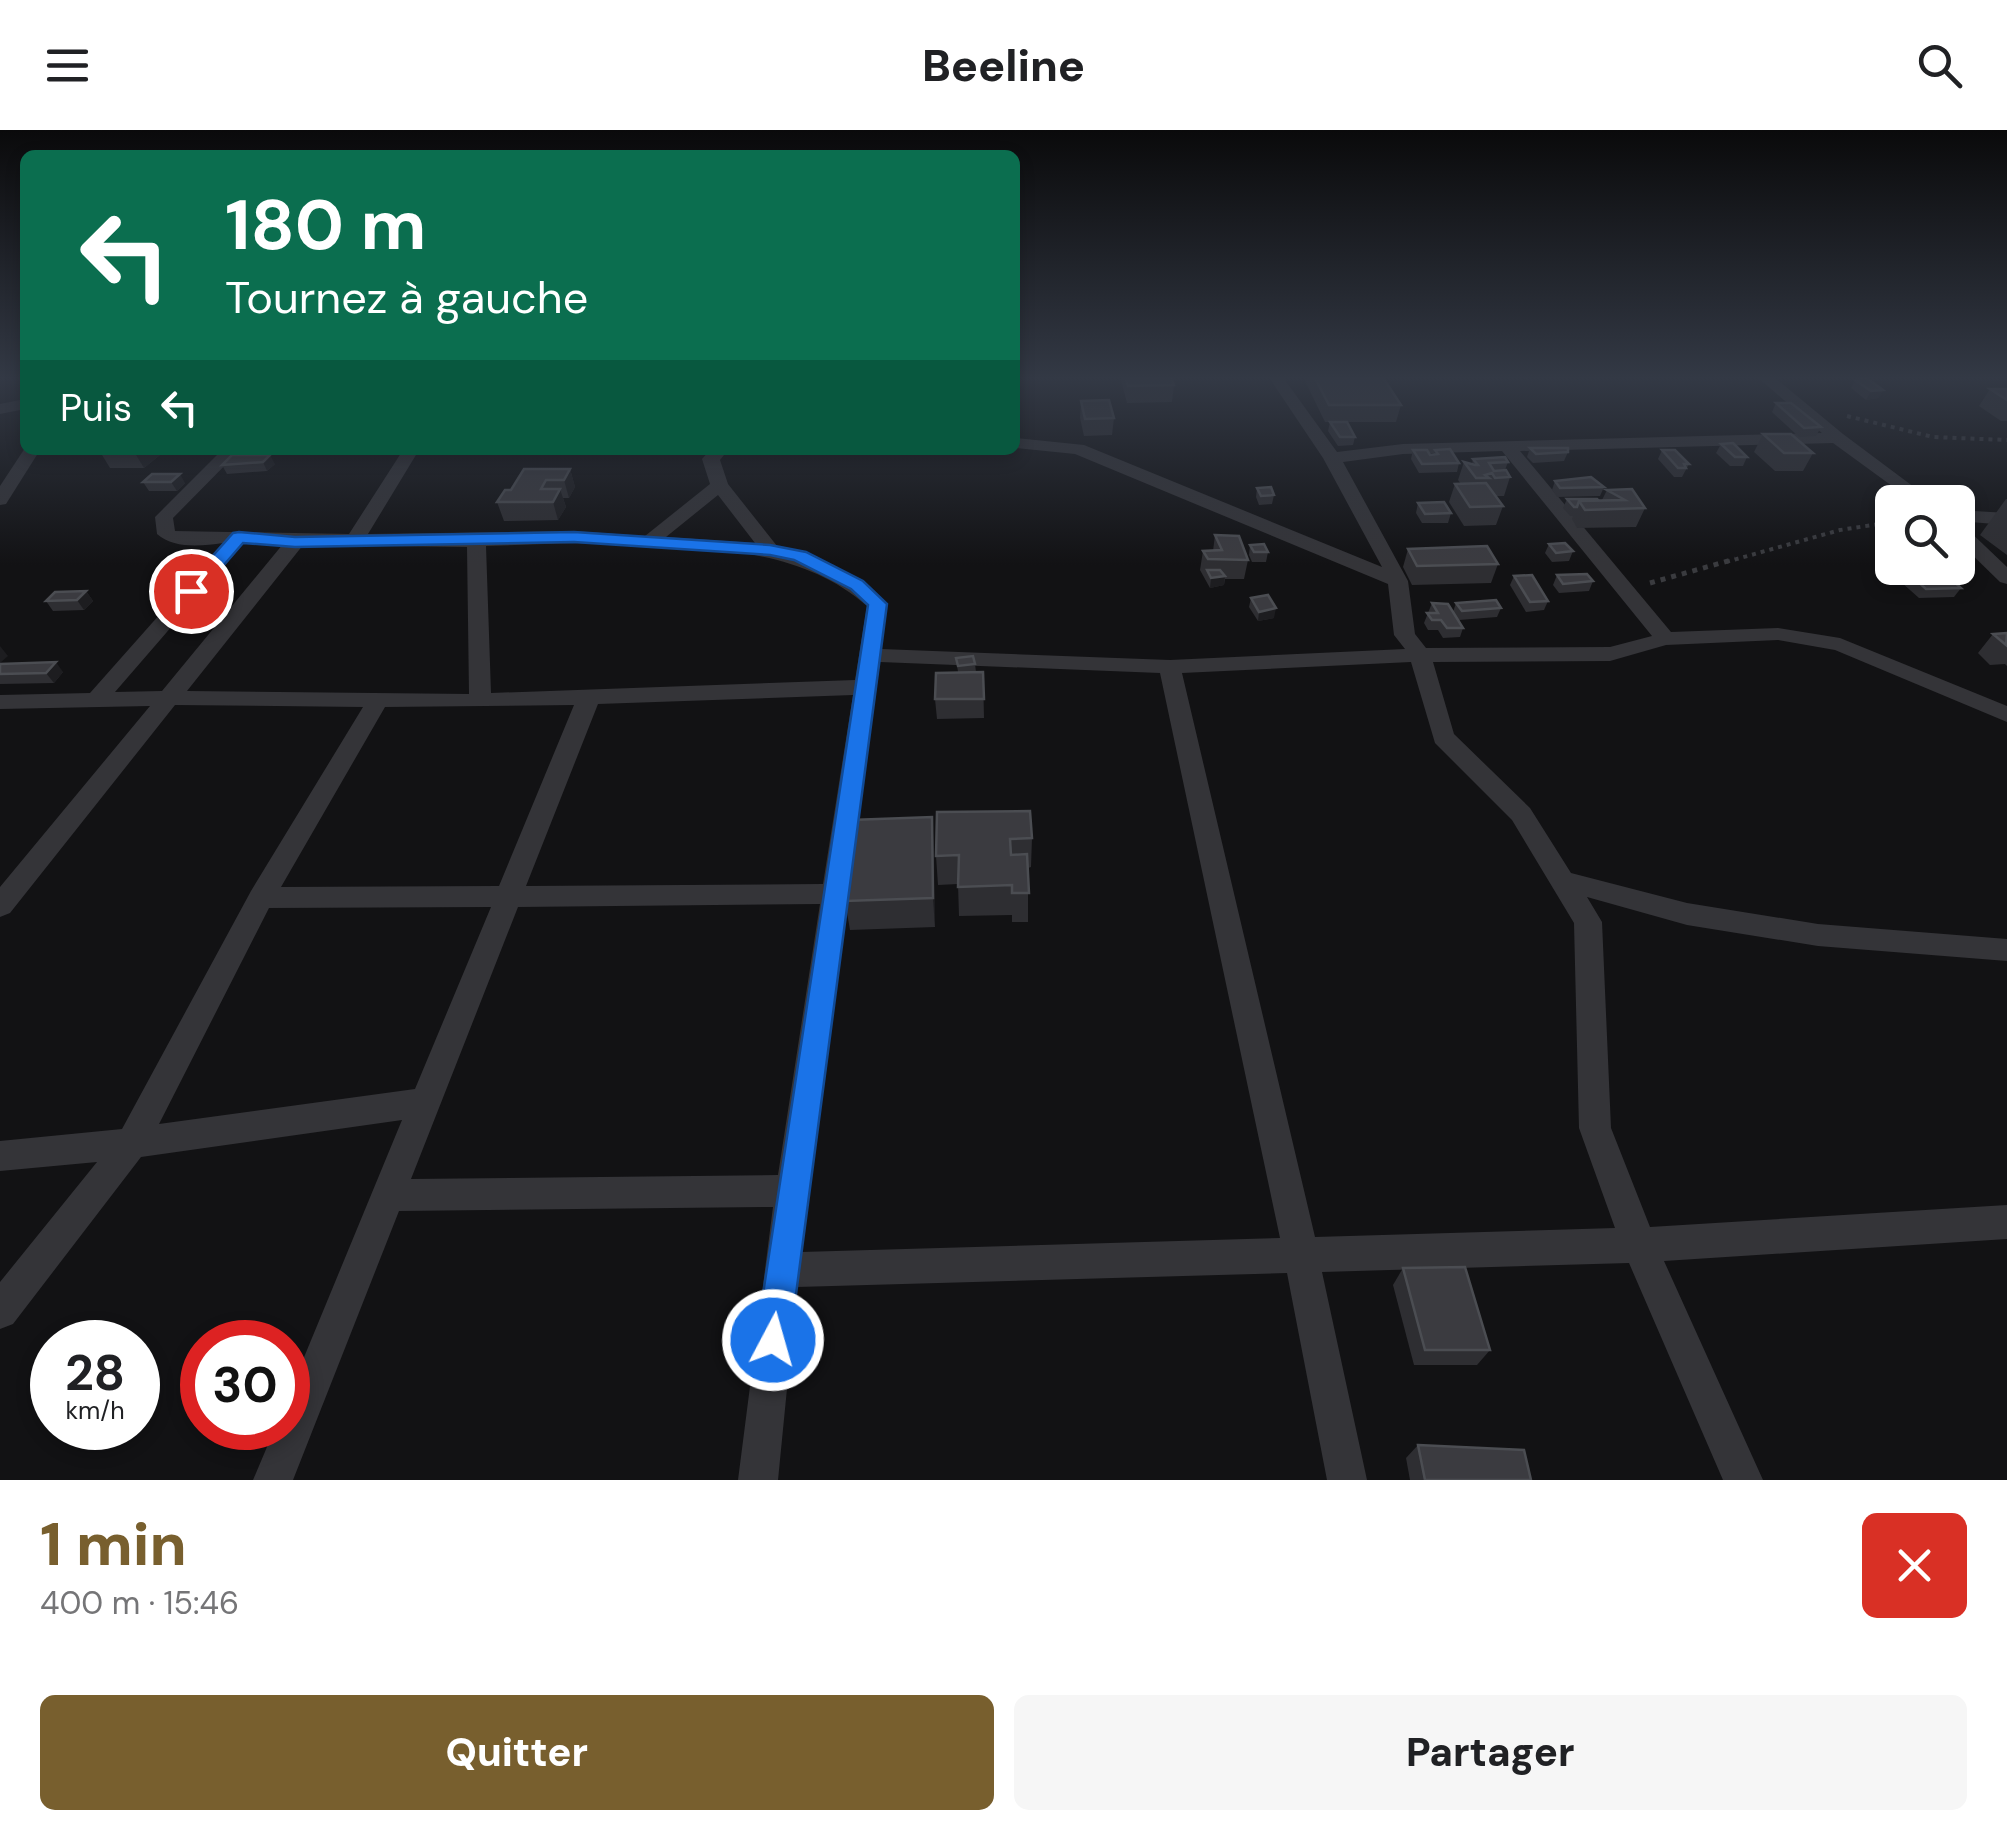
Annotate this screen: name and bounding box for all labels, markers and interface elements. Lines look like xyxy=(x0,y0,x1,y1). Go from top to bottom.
text: Beeline xyxy=(922,36,1085,95)
icon: menu xyxy=(40,38,95,93)
icon: search xyxy=(1912,38,1967,93)
text: 180 m xyxy=(225,180,426,271)
icon: left xyxy=(60,190,190,320)
text: Tournez à gauche xyxy=(225,268,588,327)
icon: left xyxy=(152,380,207,435)
text: Puis xyxy=(60,383,132,433)
map controls xyxy=(1875,485,1975,585)
button: search xyxy=(1875,485,1975,585)
pin xyxy=(149,549,234,634)
icon: arrive xyxy=(164,564,219,619)
position arrow xyxy=(721,1288,825,1392)
speed limit sign: 30 xyxy=(180,1320,310,1450)
text: 28 xyxy=(65,1340,125,1406)
text: km/h xyxy=(65,1394,125,1427)
text: 1 min xyxy=(40,1505,187,1584)
button: close xyxy=(1862,1513,1967,1618)
text: 400 m · 15:46 xyxy=(40,1582,239,1624)
button: Quitter xyxy=(40,1695,994,1810)
button: Partager xyxy=(1014,1695,1967,1810)

